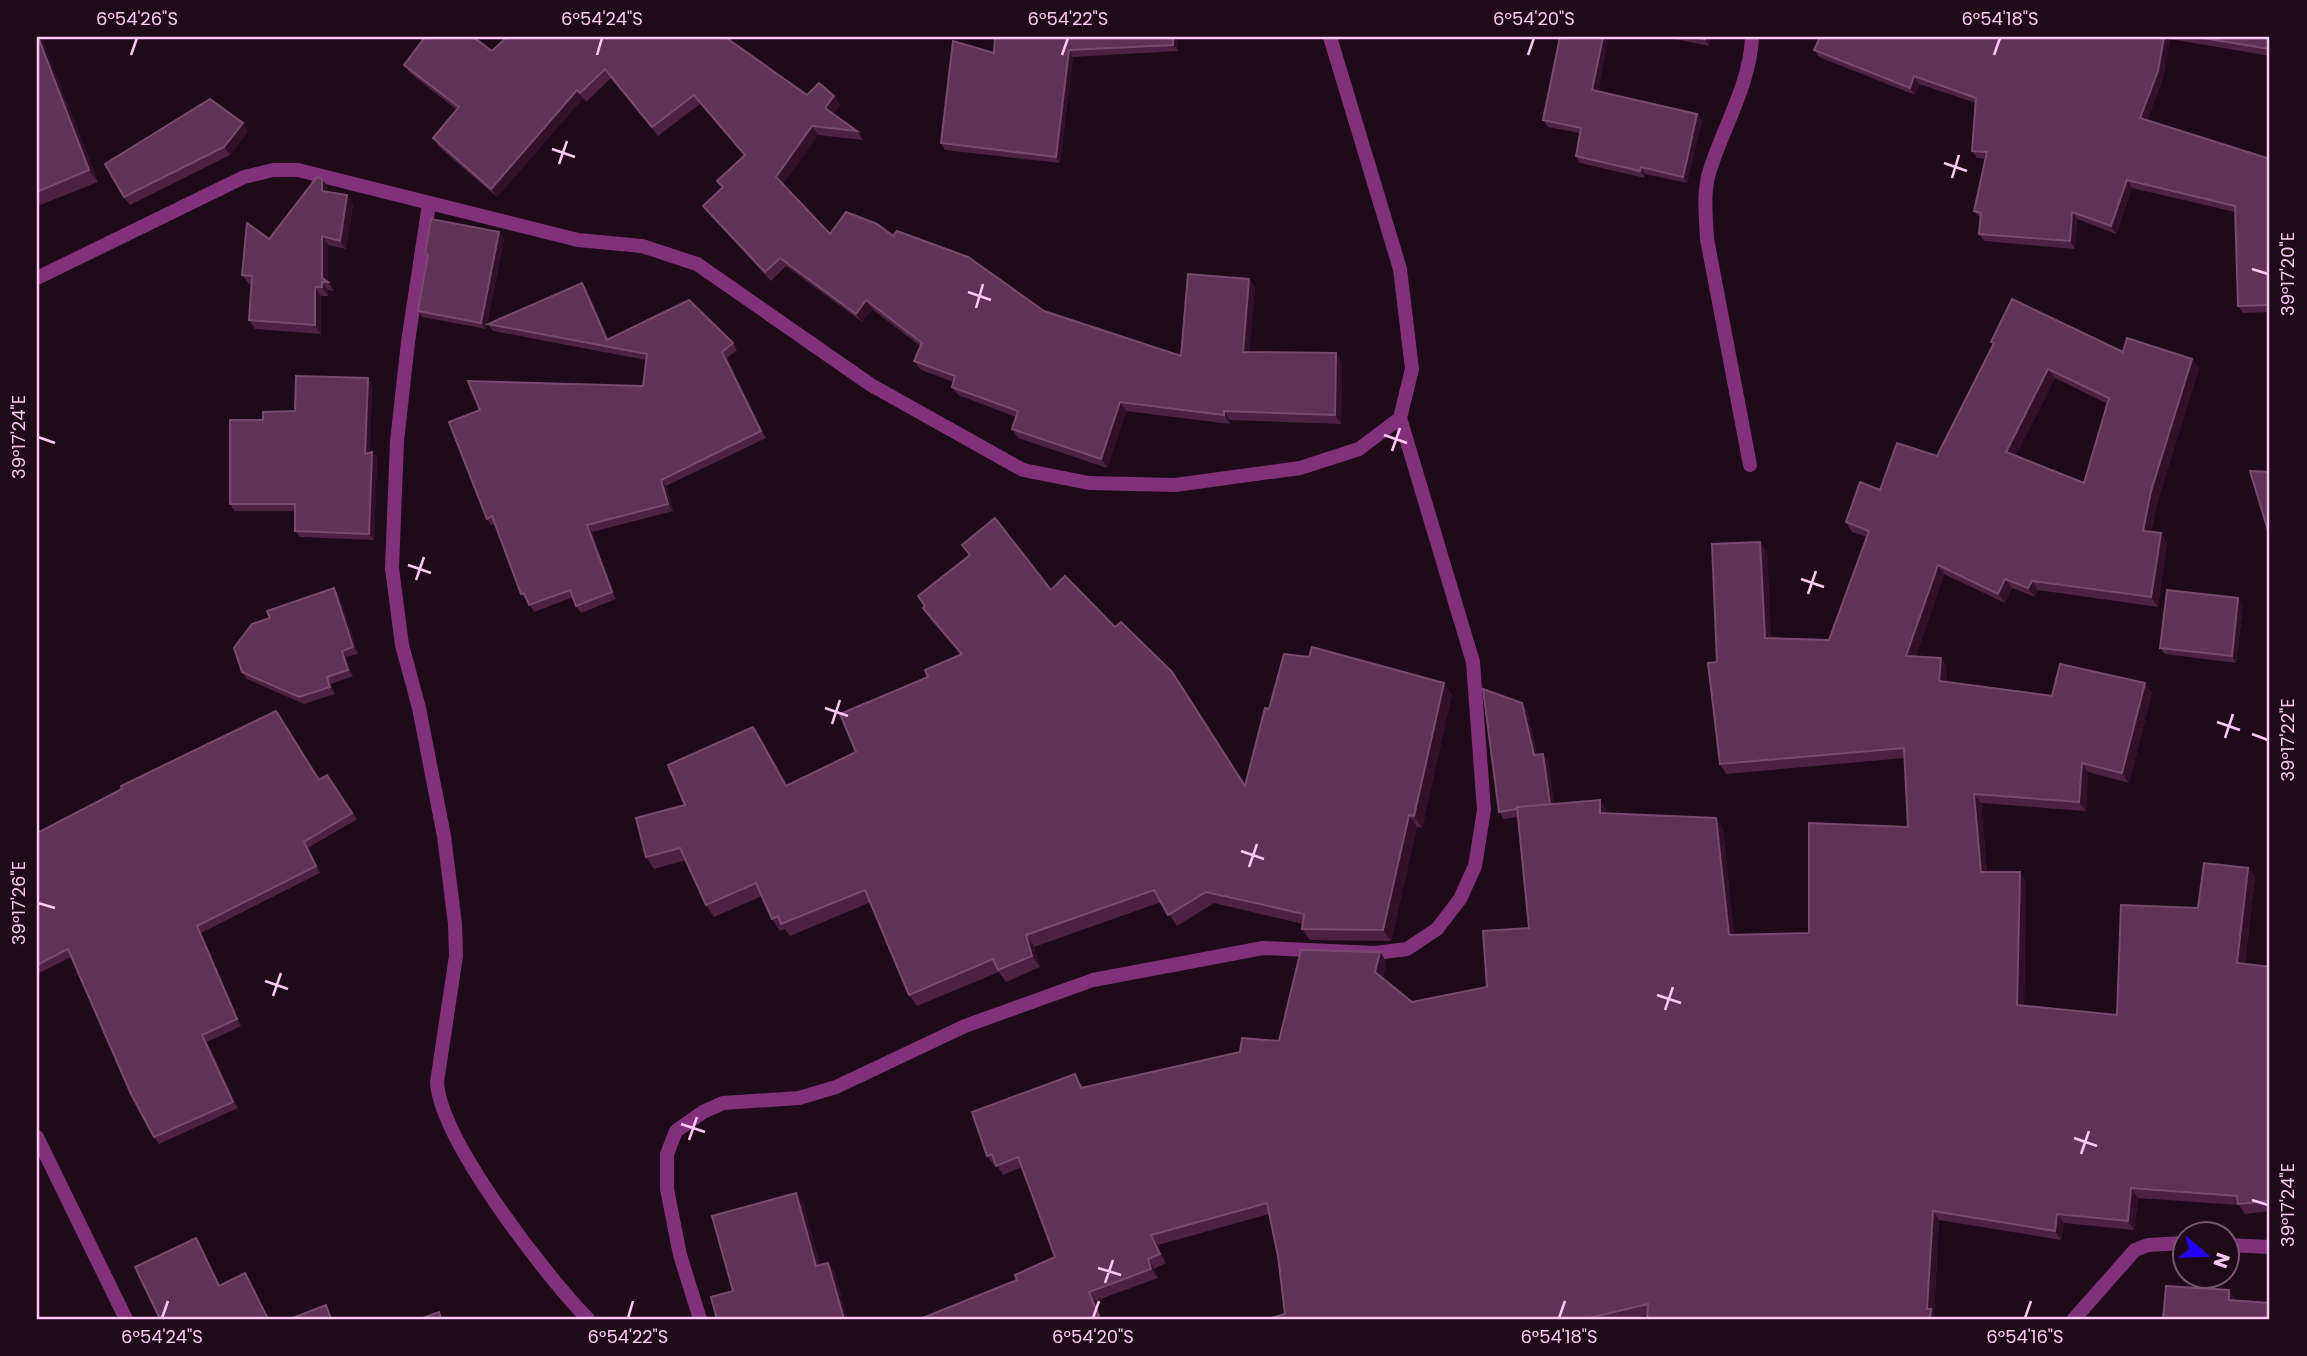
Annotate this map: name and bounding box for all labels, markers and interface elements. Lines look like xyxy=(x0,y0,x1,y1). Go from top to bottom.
text: 6°54'26"S xyxy=(96,6,178,31)
text: 6°54'24"S xyxy=(561,6,643,31)
text: 6°54'22"S xyxy=(1028,6,1108,31)
text: 6°54'20"S xyxy=(1493,6,1575,31)
text: 6°54'18"S xyxy=(1961,6,2039,31)
text: 39°17'20"E xyxy=(2275,232,2300,316)
text: 39°17'24"E xyxy=(6,395,31,479)
text: 39°17'22"E xyxy=(2275,699,2300,781)
text: 39°17'26"E xyxy=(6,861,31,945)
text: 39°17'24"E xyxy=(2275,1163,2300,1247)
north arrow xyxy=(2170,1220,2240,1290)
text: N xyxy=(2207,1249,2237,1272)
text: 6°54'24"S xyxy=(121,1324,203,1349)
text: 6°54'22"S xyxy=(588,1324,668,1349)
text: 6°54'20"S xyxy=(1052,1324,1134,1349)
text: 6°54'18"S xyxy=(1520,1324,1598,1349)
text: 6°54'16"S xyxy=(1986,1324,2064,1349)

